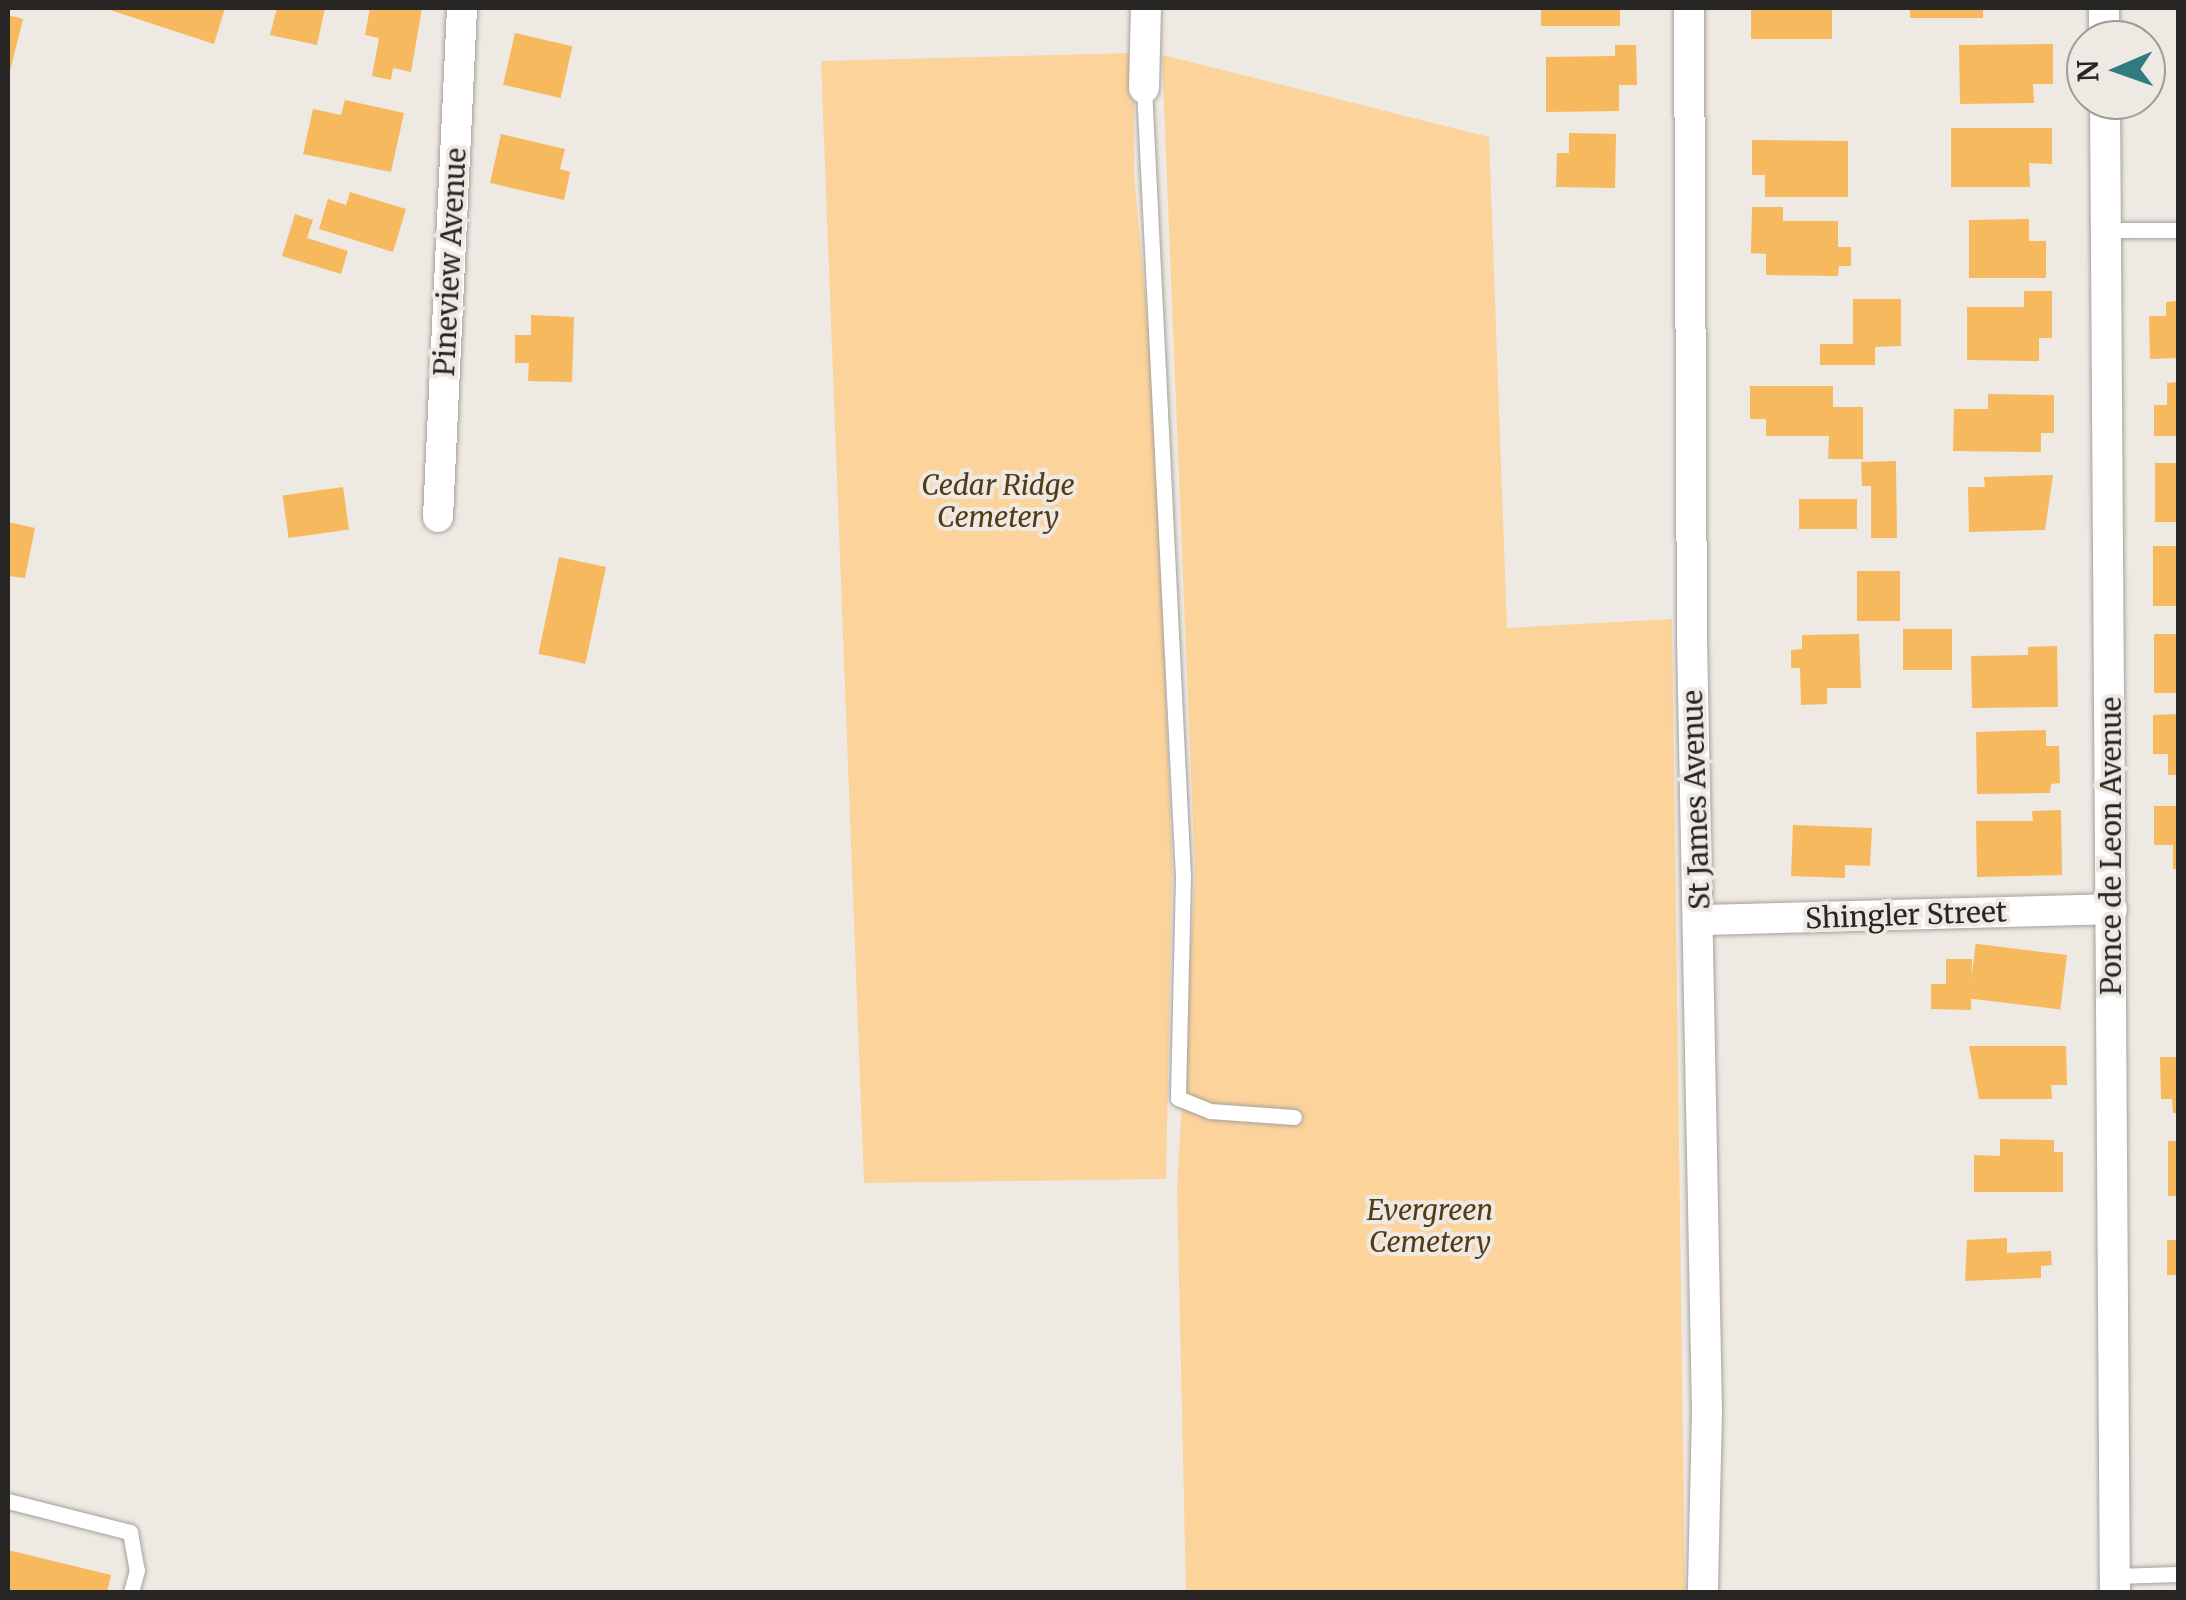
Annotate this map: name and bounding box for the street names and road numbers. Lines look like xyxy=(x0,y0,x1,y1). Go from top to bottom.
street label: Pineview Avenue xyxy=(427,147,473,377)
street label: St James Avenue xyxy=(1675,690,1717,910)
street label: Ponce de Leon Avenue xyxy=(2094,697,2128,995)
street label: Shingler Street xyxy=(1805,895,2007,935)

